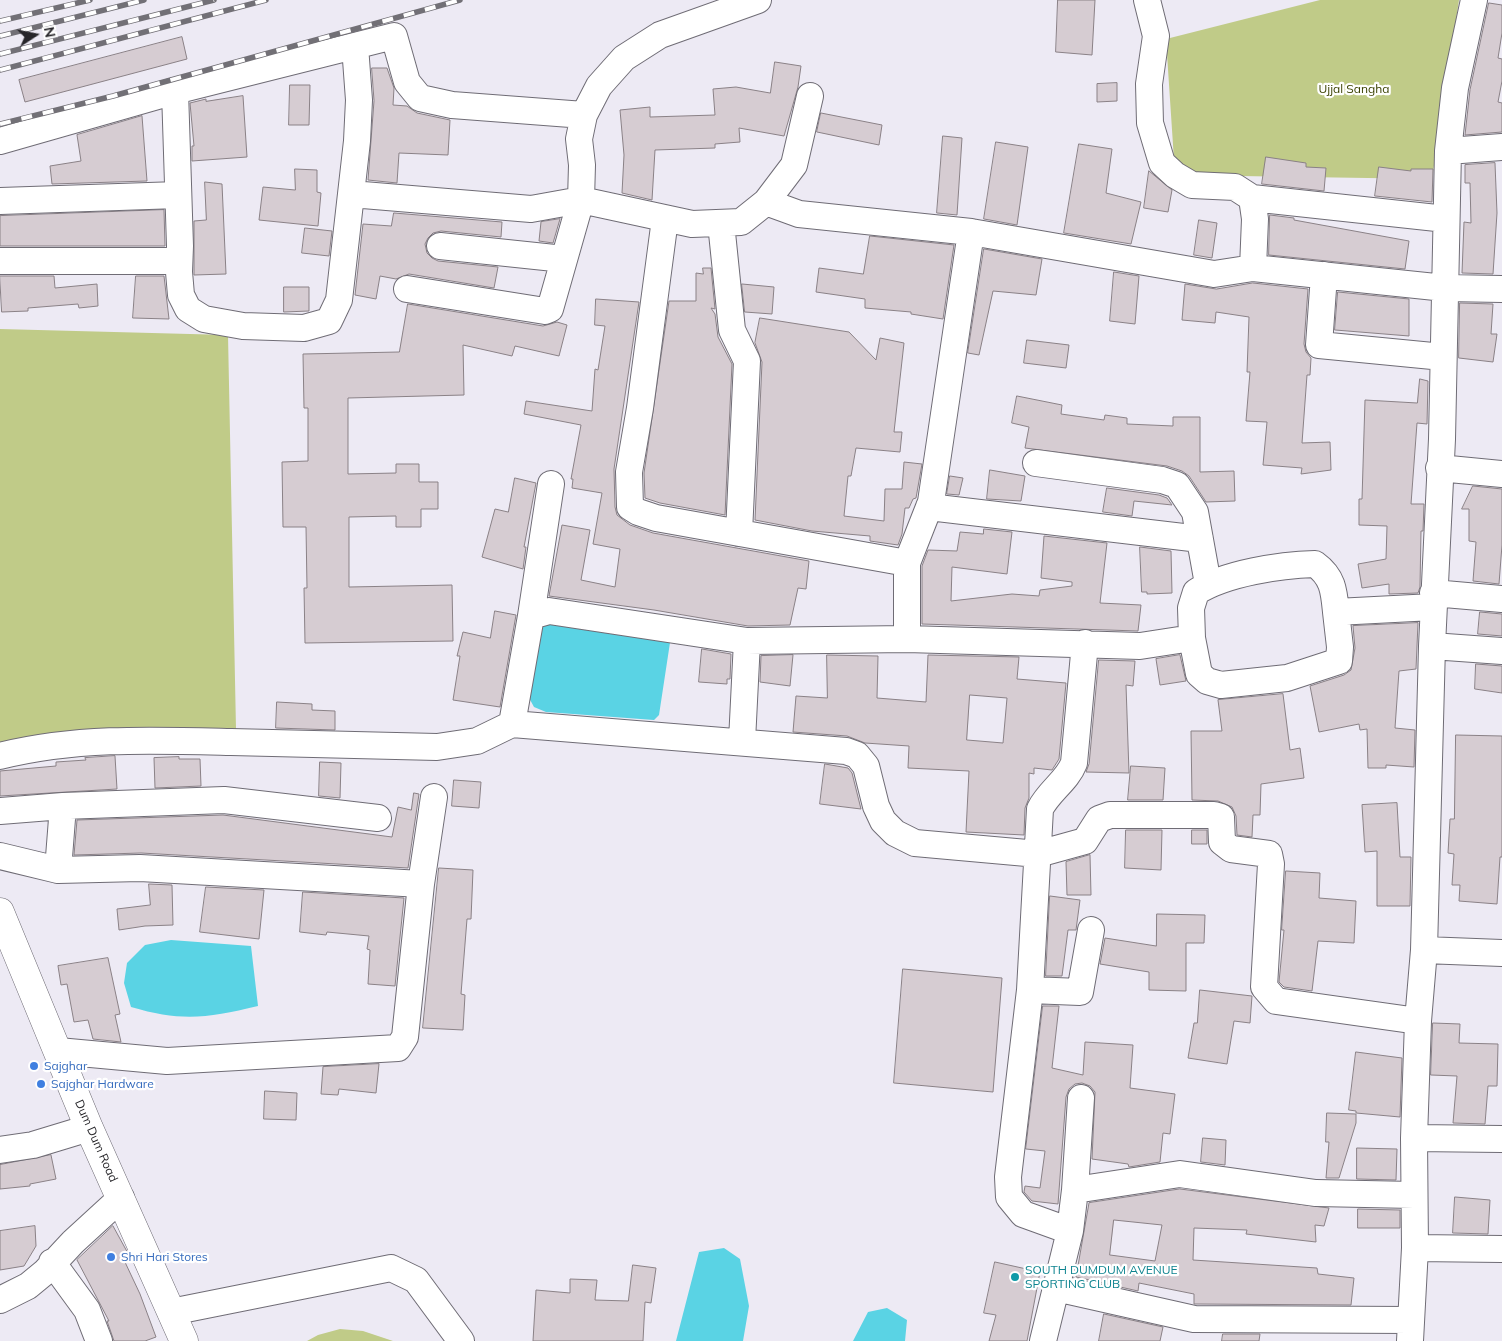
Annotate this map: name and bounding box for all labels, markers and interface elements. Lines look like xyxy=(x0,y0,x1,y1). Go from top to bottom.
north arrow xyxy=(10,10,60,60)
text: N xyxy=(40,25,60,39)
park label: Ujjal Sangha xyxy=(1319,82,1389,96)
place label: Sajghar xyxy=(44,1059,87,1073)
marker: Sajghar xyxy=(28,1060,40,1072)
place label: Sajghar Hardware xyxy=(51,1077,154,1091)
marker: Sajghar Hardware xyxy=(35,1078,47,1090)
street label: Dum Dum Road xyxy=(71,1098,121,1184)
place label: Shri Hari Stores xyxy=(121,1250,208,1264)
marker: Shri Hari Stores xyxy=(105,1251,117,1263)
place label: SOUTH DUMDUM AVENUE SPORTING CLUB xyxy=(1025,1263,1178,1291)
marker: SOUTH DUMDUM AVENUE SPORTING CLUB xyxy=(1009,1271,1021,1283)

